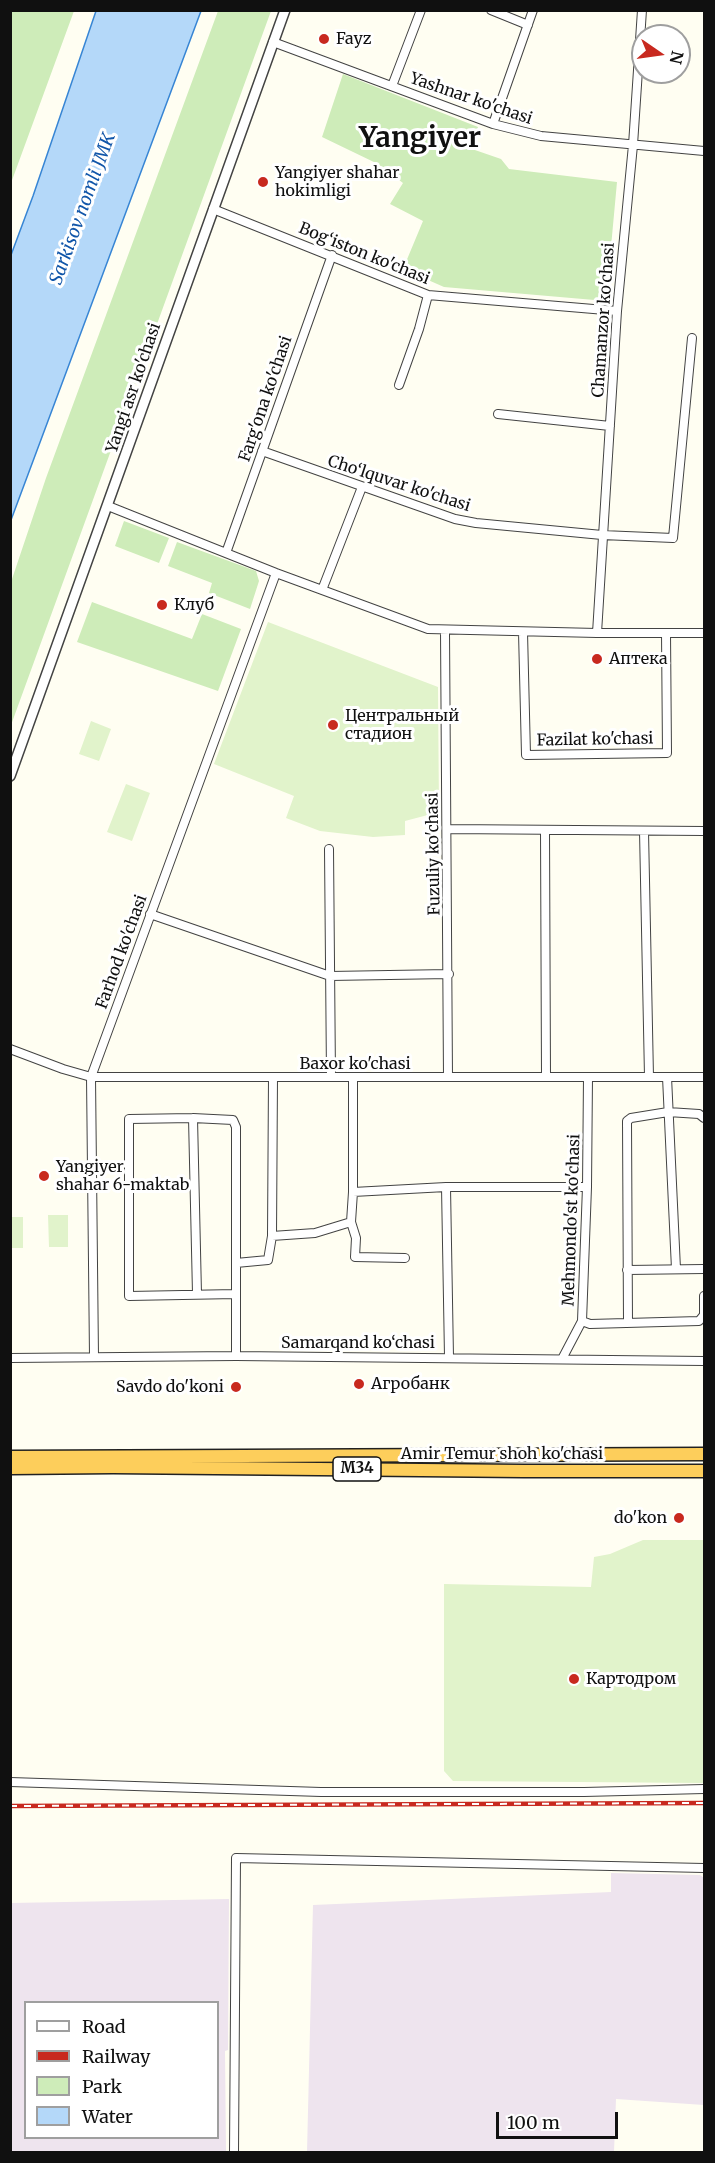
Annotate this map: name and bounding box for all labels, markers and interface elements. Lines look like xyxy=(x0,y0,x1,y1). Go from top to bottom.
north arrow xyxy=(631,24,691,84)
place label: Fayz xyxy=(336,29,371,49)
marker: Fayz xyxy=(317,32,331,46)
text: N xyxy=(665,49,688,66)
street label: Yashnar ko'chasi xyxy=(407,69,535,129)
district label: Yangiyer xyxy=(359,122,481,156)
water label: Sarkisov nomli JMK xyxy=(46,130,120,288)
place label: Yangiyer shahar hokimligi xyxy=(275,163,400,201)
marker: Yangiyer shahar hokimligi xyxy=(256,175,270,189)
street label: Bog‘iston ko'chasi xyxy=(296,219,432,289)
street label: Chamanzor ko'chasi xyxy=(589,242,619,398)
street label: Yangi asr ko'chasi xyxy=(103,320,165,456)
street label: Farg'ona ko'chasi xyxy=(235,333,297,465)
street label: Cho‘lquvar ko'chasi xyxy=(325,452,473,516)
place label: Клуб xyxy=(174,595,214,615)
marker: Клуб xyxy=(155,598,169,612)
place label: Аптека xyxy=(609,649,668,669)
marker: Аптека xyxy=(590,652,604,666)
place label: Центральный стадион xyxy=(345,706,459,744)
marker: Центральный стадион xyxy=(326,718,340,732)
street label: Fazilat ko'chasi xyxy=(536,729,654,751)
street label: Fuzuliy ko'chasi xyxy=(423,792,445,916)
street label: Farhod ko'chasi xyxy=(92,892,152,1012)
street label: Baxor ko'chasi xyxy=(299,1054,411,1074)
street label: Mehmondo'st ko'chasi xyxy=(559,1134,585,1306)
place label: Yangiyer shahar 6-maktab xyxy=(56,1157,189,1195)
marker: Yangiyer shahar 6-maktab xyxy=(37,1169,51,1183)
street label: Samarqand ko‘chasi xyxy=(281,1333,435,1353)
place label: Агробанк xyxy=(371,1374,450,1394)
place label: Savdo do'koni xyxy=(116,1377,224,1397)
marker: Агробанк xyxy=(352,1377,366,1391)
marker: Savdo do'koni xyxy=(229,1380,243,1394)
street label: Amir Temur shoh ko'chasi xyxy=(401,1444,603,1464)
road number: M34 xyxy=(333,1457,381,1481)
place label: do'kon xyxy=(614,1508,667,1528)
marker: do'kon xyxy=(672,1511,686,1525)
place label: Картодром xyxy=(586,1669,676,1689)
marker: Картодром xyxy=(567,1672,581,1686)
legend xyxy=(24,2001,219,2139)
text: Road xyxy=(82,2015,126,2038)
text: Railway xyxy=(82,2045,150,2068)
text: Park xyxy=(82,2075,122,2098)
scale bar xyxy=(499,2100,620,2138)
text: Water xyxy=(82,2105,133,2128)
text: 100 m xyxy=(507,2111,560,2134)

